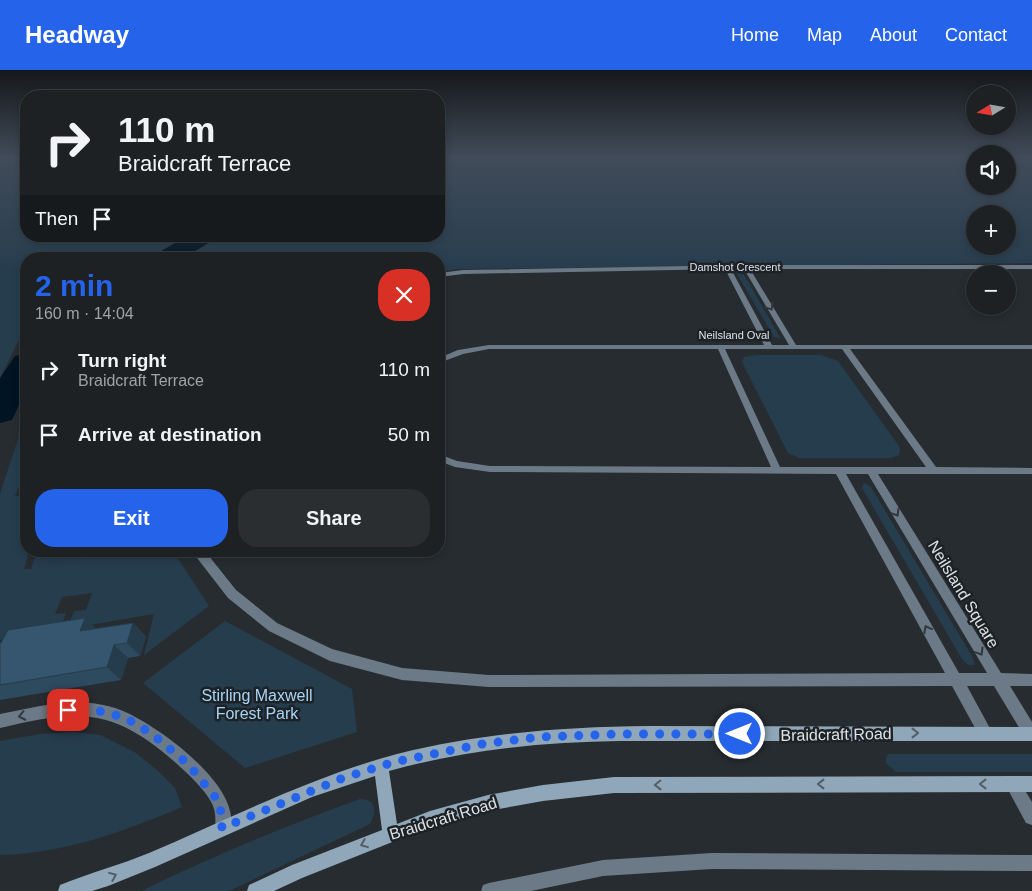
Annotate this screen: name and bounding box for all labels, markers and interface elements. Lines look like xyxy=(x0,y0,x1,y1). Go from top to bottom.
text: Headway xyxy=(25,21,129,48)
text: Home xyxy=(731,25,779,45)
text: Map xyxy=(807,25,842,45)
text: About xyxy=(870,25,917,45)
text: Contact xyxy=(945,25,1007,45)
north arrow xyxy=(966,85,1016,135)
map controls xyxy=(966,85,1016,315)
icon: right xyxy=(35,110,100,175)
text: 110 m xyxy=(118,110,215,149)
button: sound xyxy=(966,145,1016,195)
text: Braidcraft Terrace xyxy=(118,151,291,176)
icon: arrive xyxy=(88,205,116,233)
button: + xyxy=(966,205,1016,255)
text: Then xyxy=(35,208,78,229)
street label: Damshot Crescent xyxy=(689,261,781,273)
button: − xyxy=(966,265,1016,315)
text: 2 min xyxy=(35,269,113,302)
button: close xyxy=(378,269,430,321)
one-way arrow xyxy=(763,302,773,311)
text: 160 m · 14:04 xyxy=(35,305,134,322)
street label: Neilsland Oval xyxy=(699,329,769,341)
text: Turn right xyxy=(78,350,166,371)
icon: right xyxy=(35,356,63,384)
text: 110 m xyxy=(379,359,430,380)
text: Braidcraft Terrace xyxy=(78,372,204,389)
icon: arrive xyxy=(35,421,63,449)
text: Arrive at destination xyxy=(78,424,262,445)
text: 50 m xyxy=(388,424,430,445)
button: Exit xyxy=(35,489,228,547)
button: Share xyxy=(238,489,430,547)
one-way arrow xyxy=(890,507,899,516)
street label: Neilsland Square xyxy=(925,538,1002,651)
one-way arrow xyxy=(923,625,933,634)
one-way arrow xyxy=(974,646,984,655)
park label: Stirling Maxwell Forest Park xyxy=(201,687,313,722)
pin xyxy=(47,689,89,731)
icon: arrive xyxy=(54,696,82,724)
position arrow xyxy=(713,707,765,759)
one-way arrow xyxy=(17,711,26,721)
street label: Braidcraft Road xyxy=(780,725,892,744)
one-way arrow xyxy=(912,728,920,738)
one-way arrow xyxy=(817,779,824,789)
one-way arrow xyxy=(979,779,987,789)
one-way arrow xyxy=(654,780,662,790)
street label: Braidcraft Road xyxy=(388,794,499,843)
one-way arrow xyxy=(360,838,369,849)
one-way arrow xyxy=(108,872,117,883)

